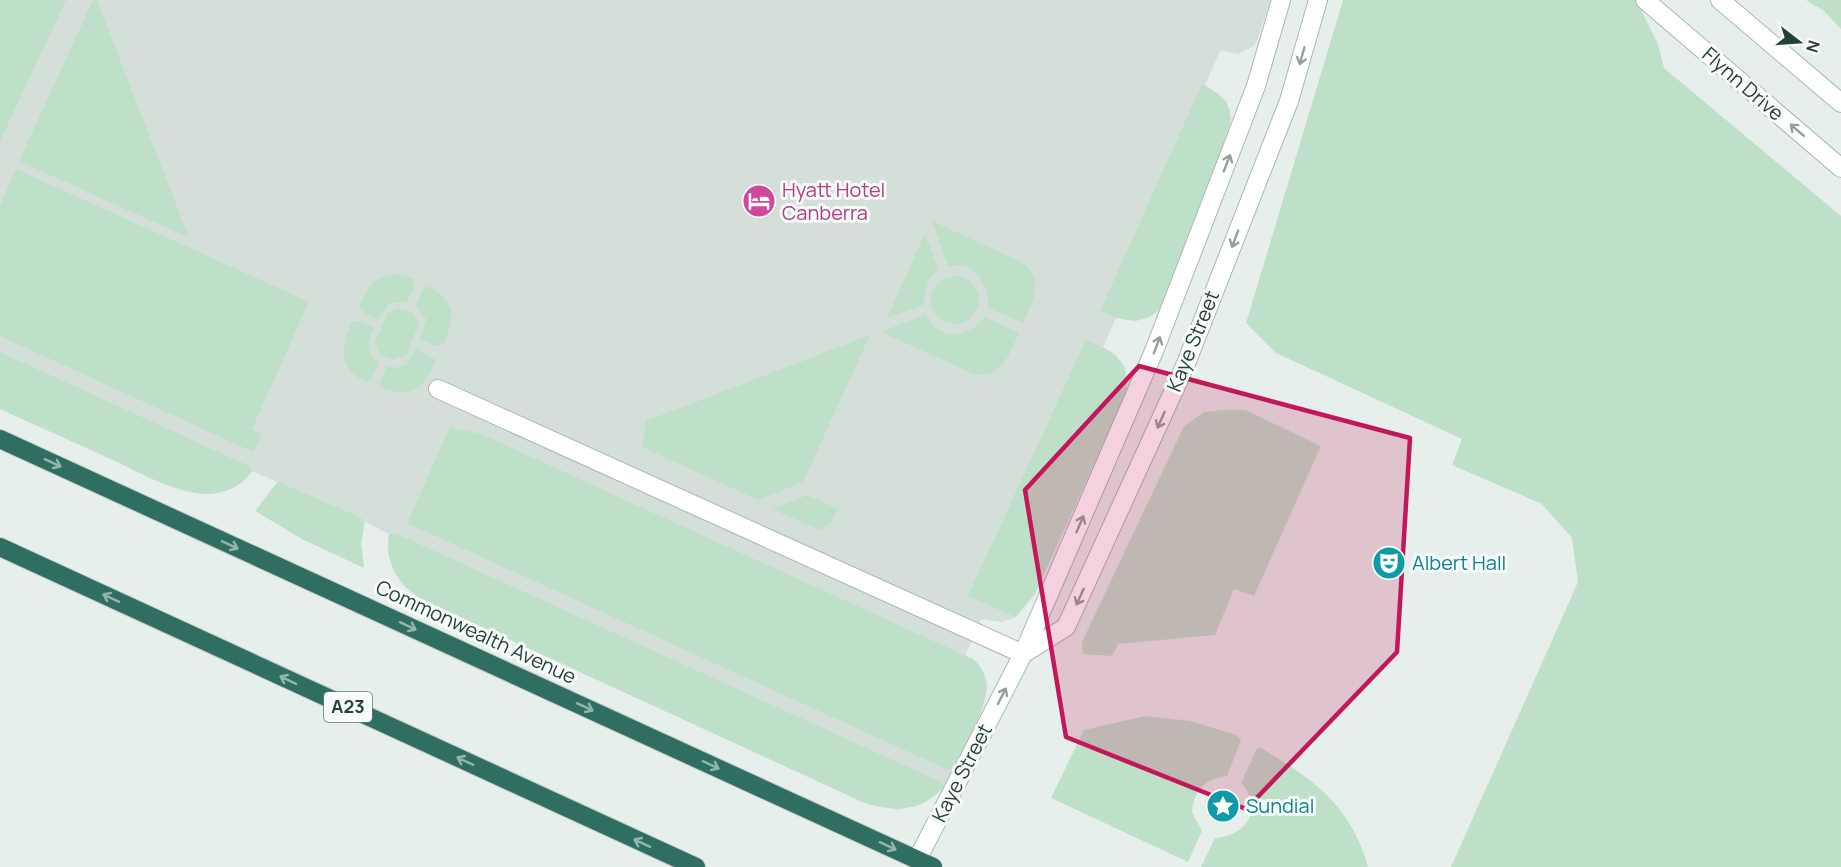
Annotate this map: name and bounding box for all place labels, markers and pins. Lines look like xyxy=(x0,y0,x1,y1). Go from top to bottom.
place label: Hyatt Hotel Canberra xyxy=(782,176,885,226)
hotel icon: Hyatt Hotel Canberra xyxy=(741,183,777,219)
theatre icon: Albert Hall xyxy=(1371,545,1407,581)
place label: Albert Hall xyxy=(1412,549,1506,576)
place icon: Sundial xyxy=(1205,788,1241,824)
place label: Sundial xyxy=(1246,792,1314,819)

